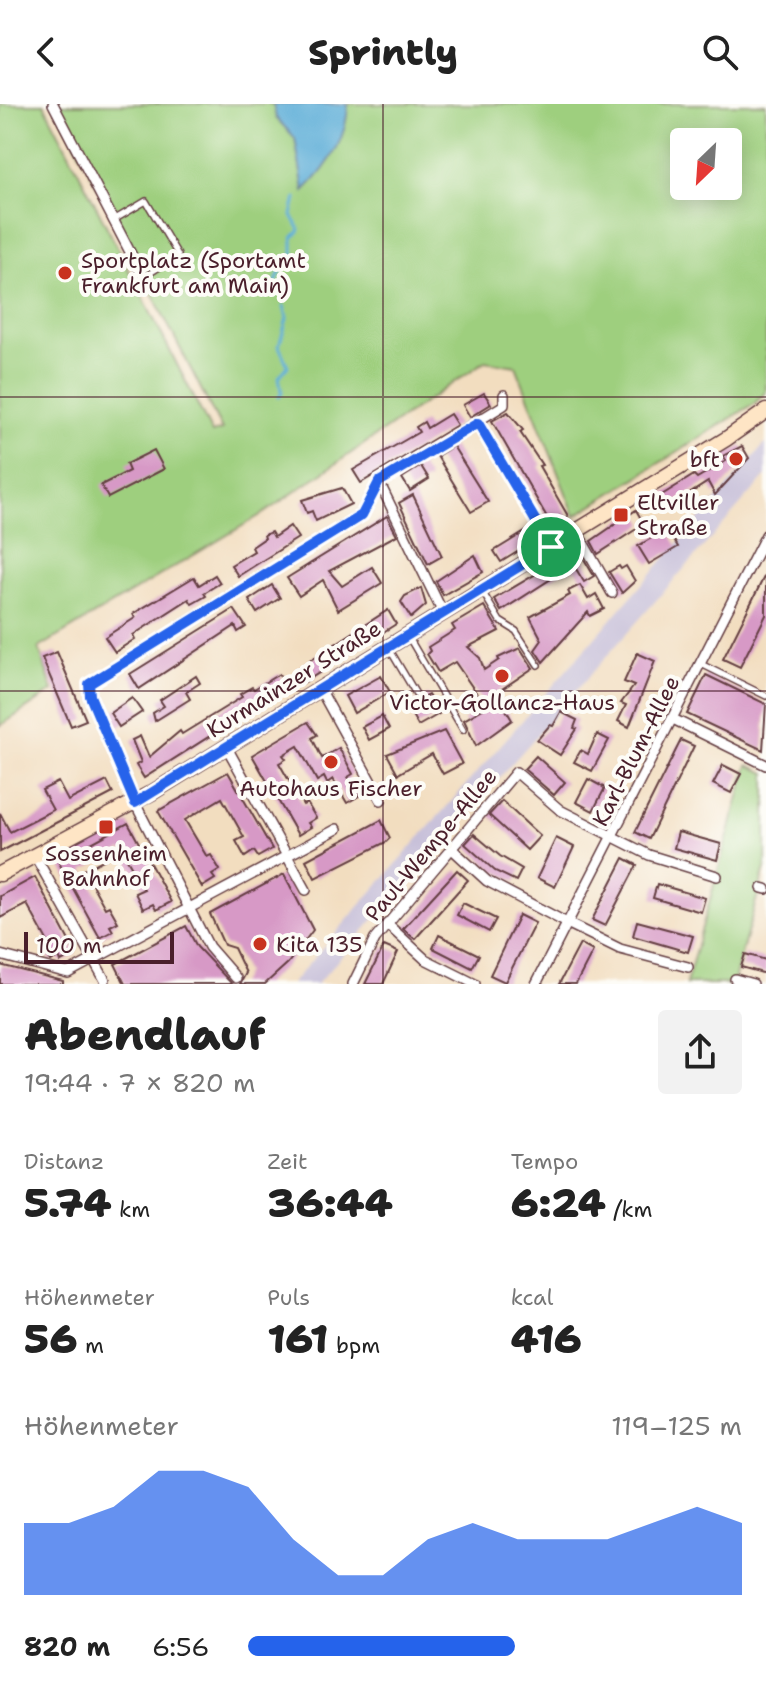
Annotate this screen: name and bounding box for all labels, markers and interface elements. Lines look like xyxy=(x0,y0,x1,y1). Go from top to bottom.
text: Sprintly xyxy=(308,28,458,77)
icon: back xyxy=(24,30,68,74)
icon: search xyxy=(698,30,742,74)
north arrow xyxy=(670,128,742,200)
map controls xyxy=(670,128,742,200)
place label: Sportplatz (Sportamt Frankfurt am Main) xyxy=(81,246,306,300)
marker: Sportplatz (Sportamt Frankfurt am Main) xyxy=(56,264,74,282)
place label: bft xyxy=(690,445,720,474)
marker: bft xyxy=(727,450,745,468)
place label: Eltviller Straße xyxy=(637,488,719,542)
marker: Eltviller Straße xyxy=(612,506,630,524)
pin xyxy=(517,513,585,581)
icon: arrive xyxy=(529,525,573,569)
street label: Kurmainzer Straße xyxy=(201,614,387,744)
marker: Victor-Gollancz-Haus xyxy=(493,667,511,685)
street label: Karl-Blum-Allee xyxy=(586,671,686,831)
place label: Victor-Gollancz-Haus xyxy=(389,688,615,717)
marker: Autohaus Fischer xyxy=(322,753,340,771)
street label: Paul-Wempe-Allee xyxy=(359,763,503,927)
place label: Autohaus Fischer xyxy=(239,774,423,803)
marker: Sossenheim Bahnhof xyxy=(97,818,115,836)
place label: Sossenheim Bahnhof xyxy=(45,839,167,893)
scale bar xyxy=(24,928,174,964)
place label: Kita 135 xyxy=(276,930,363,959)
text: 100 m xyxy=(36,931,102,960)
marker: Kita 135 xyxy=(251,935,269,953)
text: Abendlauf xyxy=(24,1005,266,1064)
button: share xyxy=(658,1010,742,1094)
text: 19:44 · 7 × 820 m xyxy=(24,1065,255,1100)
text: Distanz xyxy=(24,1147,104,1176)
text: Zeit xyxy=(267,1147,308,1176)
text: Tempo xyxy=(511,1147,578,1176)
text: 5.74 xyxy=(24,1176,111,1230)
text: 36:44 xyxy=(267,1176,393,1230)
text: 6:24 xyxy=(511,1176,606,1230)
text: km xyxy=(111,1195,150,1224)
text: /km xyxy=(606,1195,652,1224)
text: Höhenmeter xyxy=(24,1283,155,1312)
text: Puls xyxy=(267,1283,310,1312)
text: kcal xyxy=(511,1283,553,1312)
text: 56 xyxy=(24,1312,77,1366)
text: 161 xyxy=(267,1312,329,1366)
text: 416 xyxy=(511,1312,582,1366)
text: m xyxy=(77,1331,104,1360)
text: bpm xyxy=(329,1331,380,1360)
text: Höhenmeter xyxy=(24,1408,179,1443)
text: 119–125 m xyxy=(611,1408,742,1443)
text: 820 m xyxy=(24,1629,110,1664)
text: 6:56 xyxy=(152,1629,210,1664)

